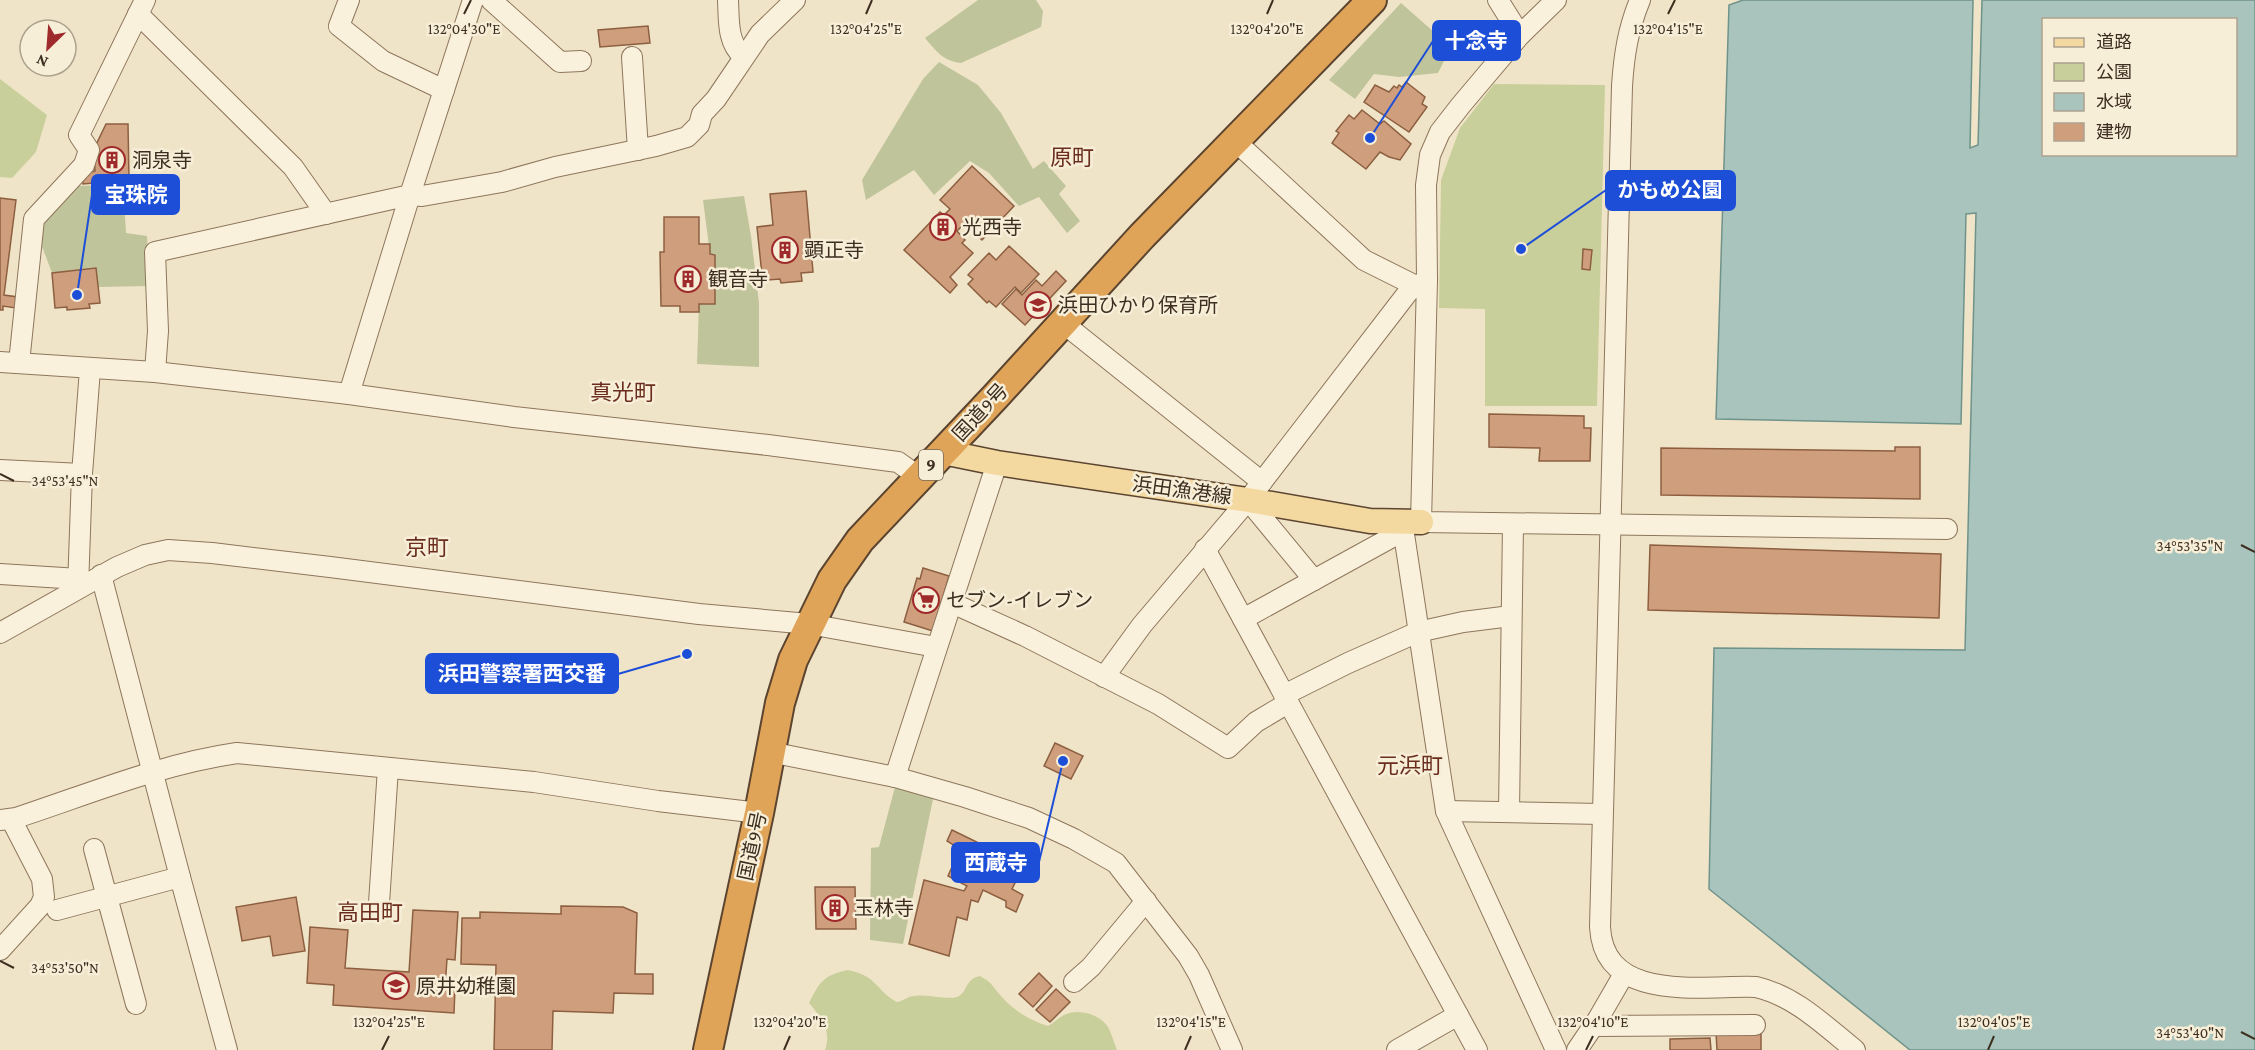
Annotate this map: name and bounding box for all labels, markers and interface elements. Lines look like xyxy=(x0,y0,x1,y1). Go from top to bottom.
north arrow xyxy=(18,18,78,78)
legend xyxy=(2042,18,2237,156)
text: 132°04'30"E xyxy=(428,21,500,37)
text: 132°04'25"E xyxy=(830,21,902,37)
text: 132°04'20"E xyxy=(1231,21,1304,37)
callout: 十念寺 xyxy=(1433,21,1520,60)
text: 132°04'15"E xyxy=(1633,21,1703,37)
text: 十念寺 xyxy=(1445,29,1508,53)
text: 道路 xyxy=(2096,32,2132,52)
text: N xyxy=(33,51,50,71)
text: 公園 xyxy=(2096,62,2132,82)
text: 水域 xyxy=(2096,92,2132,112)
text: 建物 xyxy=(2096,122,2132,142)
building icon: 洞泉寺 xyxy=(97,145,127,175)
district label: 原町 xyxy=(1050,145,1094,170)
place label: 洞泉寺 xyxy=(132,149,192,171)
callout: かもめ公園 xyxy=(1606,171,1735,210)
callout: 宝珠院 xyxy=(92,175,179,214)
text: かもめ公園 xyxy=(1618,178,1723,202)
text: 宝珠院 xyxy=(105,183,168,207)
building icon: 光西寺 xyxy=(928,212,958,242)
place label: 光西寺 xyxy=(962,216,1022,238)
building icon: 顕正寺 xyxy=(770,235,800,265)
place label: 顕正寺 xyxy=(804,239,864,261)
building icon: 観音寺 xyxy=(673,264,703,294)
place label: 観音寺 xyxy=(708,268,768,290)
school or university icon: 浜田ひかり保育所 xyxy=(1023,290,1053,320)
place label: 浜田ひかり保育所 xyxy=(1058,294,1218,316)
street label: 国道9号 xyxy=(948,379,1012,445)
district label: 真光町 xyxy=(590,380,656,405)
road number: 9 xyxy=(919,450,943,480)
street label: 浜田漁港線 xyxy=(1131,472,1233,508)
text: 34°53'45"N xyxy=(32,473,99,489)
district label: 京町 xyxy=(405,535,449,560)
text: 34°53'35"N xyxy=(2157,538,2224,554)
supermarket icon: セブン-イレブン xyxy=(911,585,941,615)
place label: セブン-イレブン xyxy=(946,589,1093,611)
callout: 浜田警察署西交番 xyxy=(426,654,618,693)
text: 浜田警察署西交番 xyxy=(438,662,606,686)
district label: 元浜町 xyxy=(1377,753,1443,778)
street label: 国道9号 xyxy=(734,809,770,883)
callout: 西蔵寺 xyxy=(952,843,1039,882)
text: 西蔵寺 xyxy=(965,851,1028,875)
building icon: 玉林寺 xyxy=(820,893,850,923)
place label: 玉林寺 xyxy=(854,897,914,919)
district label: 高田町 xyxy=(337,900,403,925)
text: 34°53'50"N xyxy=(31,960,99,976)
school or university icon: 原井幼稚園 xyxy=(381,971,411,1001)
place label: 原井幼稚園 xyxy=(416,975,516,997)
text: 132°04'25"E xyxy=(353,1014,425,1030)
text: 132°04'20"E xyxy=(754,1014,827,1030)
text: 132°04'15"E xyxy=(1156,1014,1226,1030)
text: 132°04'10"E xyxy=(1558,1014,1628,1030)
text: 132°04'05"E xyxy=(1958,1014,2030,1030)
text: 34°53'40"N xyxy=(2156,1025,2224,1041)

